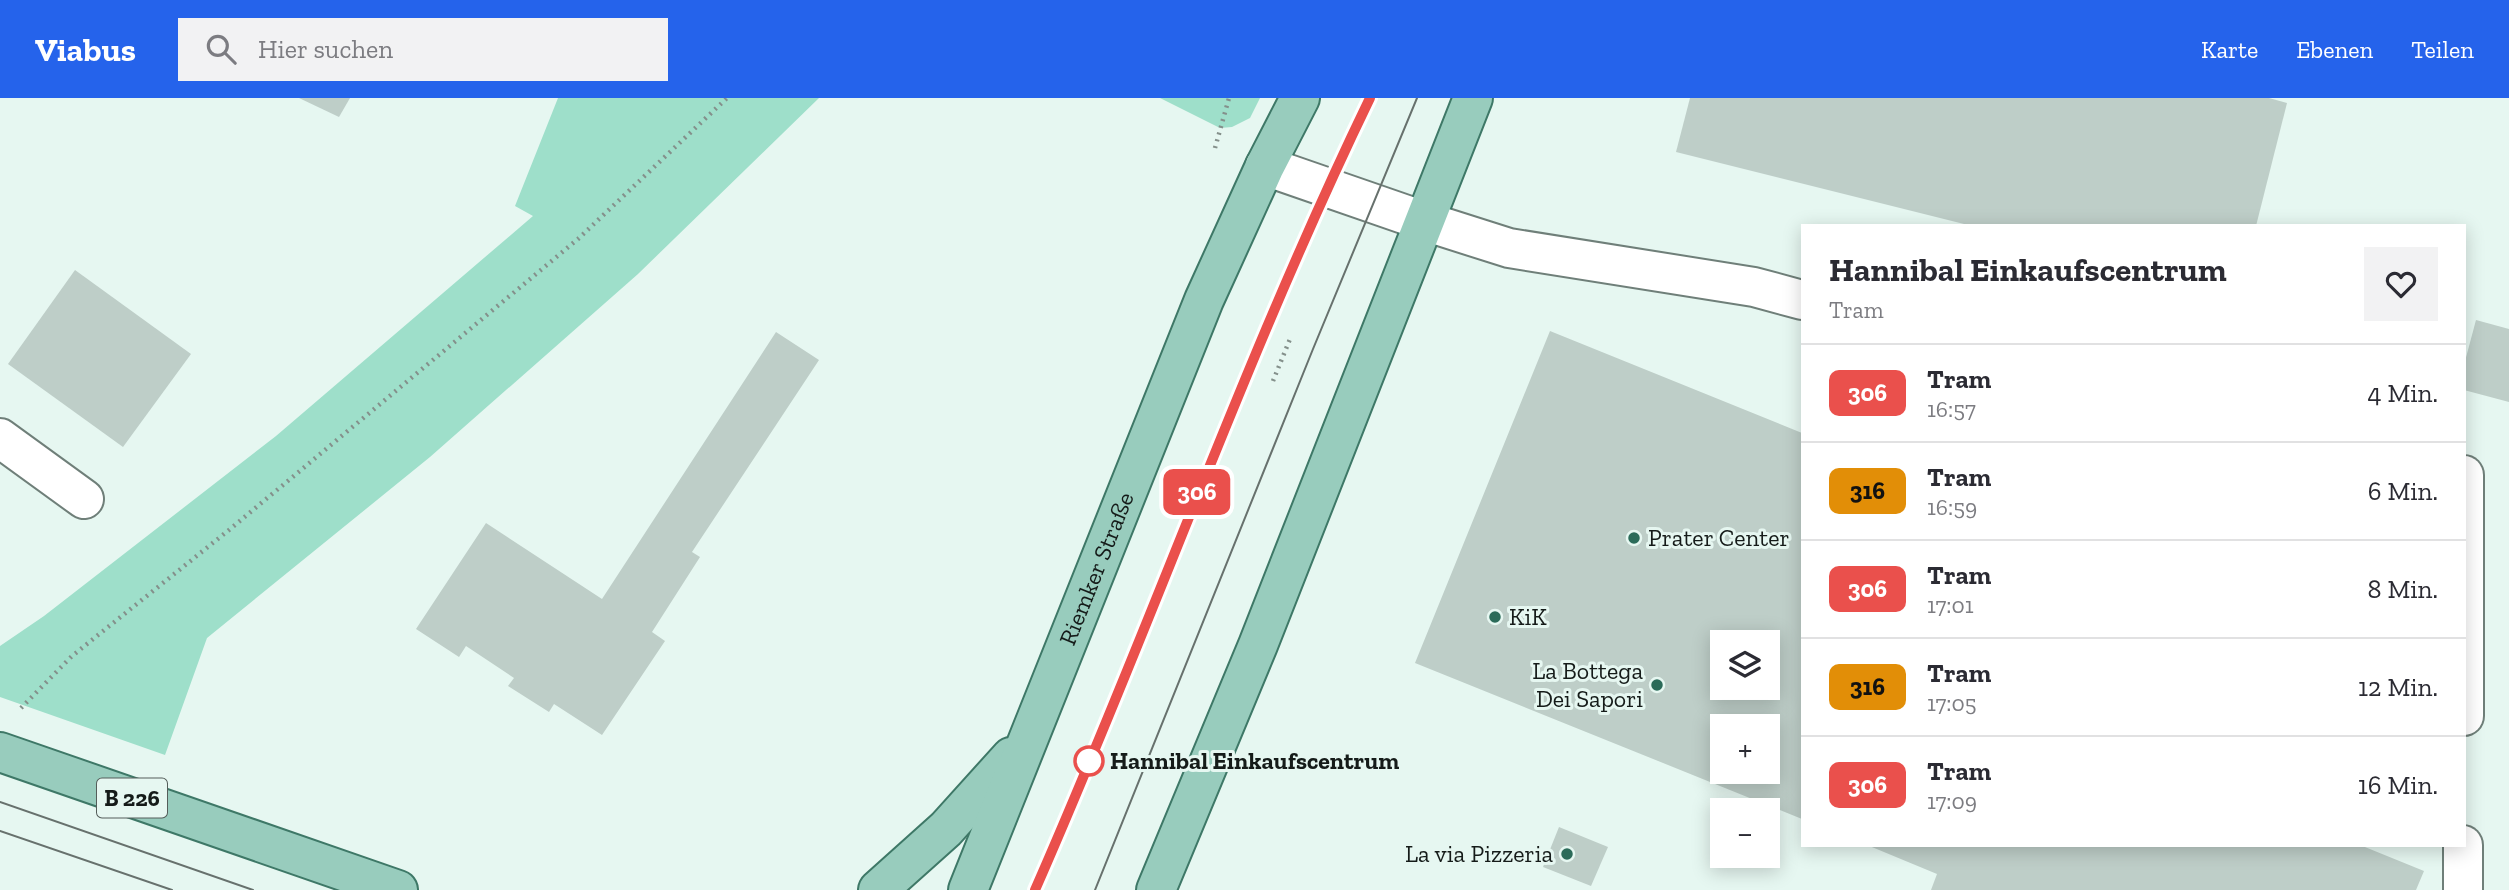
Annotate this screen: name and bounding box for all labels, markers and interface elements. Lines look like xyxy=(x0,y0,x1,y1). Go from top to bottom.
search box xyxy=(178,18,668,81)
text: Viabus xyxy=(35,30,136,69)
icon: search xyxy=(202,30,240,68)
text: Hier suchen xyxy=(258,33,393,65)
text: Karte xyxy=(2201,35,2258,64)
text: Ebenen xyxy=(2296,35,2373,64)
text: Teilen xyxy=(2411,35,2474,64)
button: heart xyxy=(2364,247,2438,321)
text: Hannibal Einkaufscentrum xyxy=(1829,250,2227,289)
text: Tram xyxy=(1829,296,1884,324)
text: Tram xyxy=(1927,363,1991,395)
text: 4 Min. xyxy=(2367,377,2438,409)
text: 306 xyxy=(1848,378,1887,407)
text: 16:57 xyxy=(1927,395,1976,423)
text: Tram xyxy=(1927,461,1991,493)
line badge: 306 xyxy=(1157,469,1237,515)
text: 6 Min. xyxy=(2368,475,2438,507)
text: 316 xyxy=(1850,476,1885,505)
text: 306 xyxy=(1177,477,1217,506)
street label: Riemker Straße xyxy=(1052,488,1140,649)
text: 16:59 xyxy=(1927,493,1977,521)
place label: Prater Center xyxy=(1648,523,1790,552)
marker: Prater Center xyxy=(1626,530,1642,546)
text: Tram xyxy=(1927,559,1991,591)
text: 8 Min. xyxy=(2368,573,2438,605)
text: 306 xyxy=(1848,574,1887,603)
text: 17:01 xyxy=(1927,591,1974,619)
place label: KiK xyxy=(1509,602,1547,631)
marker: KiK xyxy=(1487,609,1503,625)
map controls xyxy=(1710,630,1780,868)
button: layers xyxy=(1710,630,1780,700)
place label: La Bottega Dei Sapori xyxy=(1532,656,1643,713)
text: Tram xyxy=(1927,657,1991,689)
text: 12 Min. xyxy=(2358,671,2438,703)
text: 316 xyxy=(1850,672,1885,701)
marker: La Bottega Dei Sapori xyxy=(1649,677,1665,693)
text: 17:05 xyxy=(1927,689,1976,717)
button: + xyxy=(1710,714,1780,784)
marker: Hannibal Einkaufscentrum xyxy=(1074,746,1104,776)
place label: Hannibal Einkaufscentrum xyxy=(1110,746,1399,775)
text: Tram xyxy=(1927,755,1991,787)
text: 16 Min. xyxy=(2358,769,2438,801)
text: 306 xyxy=(1848,770,1887,799)
road number: B 226 xyxy=(97,778,167,818)
text: 17:09 xyxy=(1927,787,1977,815)
button: − xyxy=(1710,798,1780,868)
place label: La via Pizzeria xyxy=(1405,839,1553,868)
marker: La via Pizzeria xyxy=(1559,846,1575,862)

